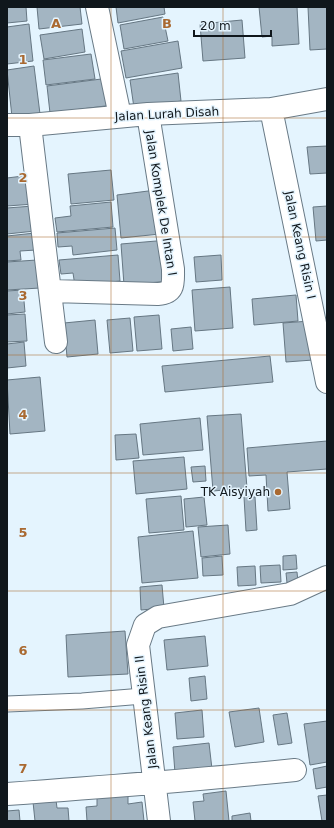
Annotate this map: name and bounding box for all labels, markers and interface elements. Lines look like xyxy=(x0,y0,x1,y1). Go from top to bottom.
scale bar xyxy=(194,12,271,38)
text: A xyxy=(51,16,61,31)
text: B xyxy=(162,16,172,31)
text: 20 m xyxy=(200,19,231,33)
text: 1 xyxy=(18,52,28,67)
street label: Jalan Lurah Disah xyxy=(113,104,220,124)
street label: Jalan Komplek De Intan I xyxy=(142,128,179,277)
text: 2 xyxy=(18,170,28,185)
street label: Jalan Keang Risin I xyxy=(281,189,318,300)
text: 3 xyxy=(18,288,28,303)
text: 4 xyxy=(18,407,28,422)
place label: TK Aisyiyah xyxy=(200,485,270,499)
marker: TK Aisyiyah xyxy=(273,487,283,497)
text: 5 xyxy=(18,525,28,540)
text: 6 xyxy=(18,643,28,658)
street label: Jalan Keang Risin II xyxy=(132,655,160,770)
text: 7 xyxy=(18,761,28,776)

